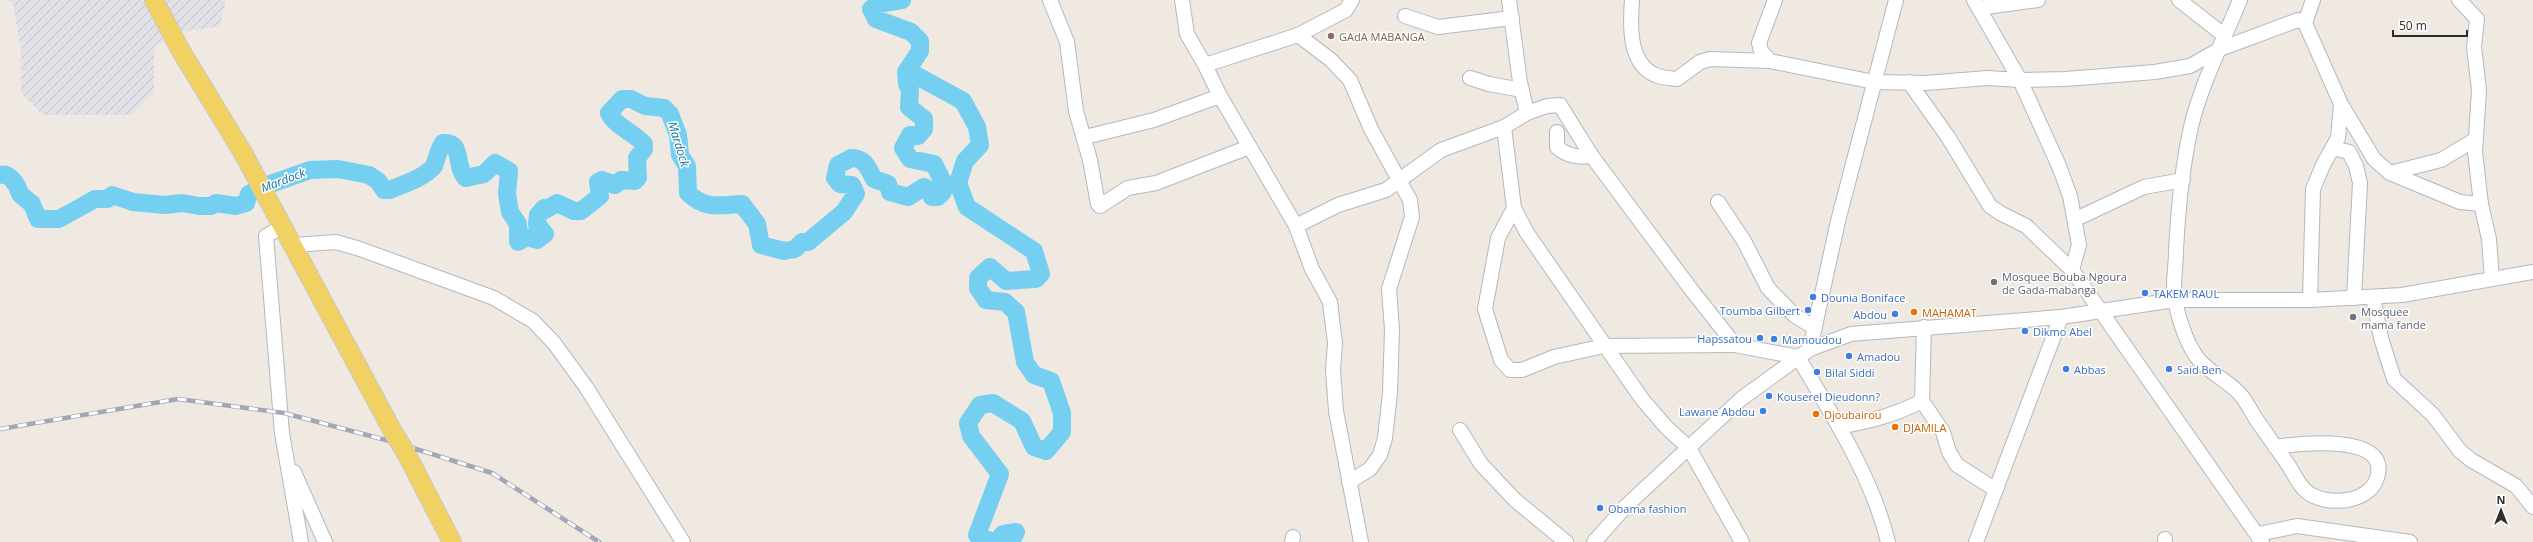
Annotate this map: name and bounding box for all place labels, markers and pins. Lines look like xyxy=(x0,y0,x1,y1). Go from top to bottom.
place label: GAdA MABANGA xyxy=(1339,29,1425,44)
marker: GAdA MABANGA xyxy=(1326,31,1336,41)
place label: Mosquee Bouba Ngoura de Gada-mabanga xyxy=(2002,269,2127,297)
marker: Mosquee Bouba Ngoura de Gada-mabanga xyxy=(1989,277,1999,287)
place label: TAKEM RAUL xyxy=(2153,286,2219,301)
marker: TAKEM RAUL xyxy=(2140,288,2150,298)
place label: Dounia Boniface xyxy=(1821,290,1905,305)
marker: Dounia Boniface xyxy=(1808,292,1818,302)
place label: Toumba Gilbert xyxy=(1720,303,1800,318)
place label: Mosquee mama fande xyxy=(2361,304,2426,332)
marker: Toumba Gilbert xyxy=(1803,305,1813,315)
place label: MAHAMAT xyxy=(1922,305,1977,320)
place label: Abdou xyxy=(1853,307,1887,322)
marker: MAHAMAT xyxy=(1909,307,1919,317)
marker: Abdou xyxy=(1890,309,1900,319)
marker: Mosquee mama fande xyxy=(2348,312,2358,322)
place label: Dikmo Abel xyxy=(2033,324,2092,339)
marker: Dikmo Abel xyxy=(2020,326,2030,336)
place label: Hapssatou xyxy=(1697,331,1752,346)
place label: Mamoudou xyxy=(1782,332,1842,347)
marker: Hapssatou xyxy=(1755,333,1765,343)
marker: Mamoudou xyxy=(1769,334,1779,344)
place label: Amadou xyxy=(1857,349,1900,364)
marker: Amadou xyxy=(1844,351,1854,361)
place label: Abbas xyxy=(2074,362,2106,377)
place label: Said Ben xyxy=(2177,362,2222,377)
marker: Abbas xyxy=(2061,364,2071,374)
marker: Said Ben xyxy=(2164,364,2174,374)
place label: Bilal Siddi xyxy=(1825,365,1874,380)
marker: Bilal Siddi xyxy=(1812,367,1822,377)
place label: Kouserel Dieudonn? xyxy=(1777,389,1880,404)
marker: Kouserel Dieudonn? xyxy=(1764,391,1774,401)
place label: Lawane Abdou xyxy=(1679,404,1755,419)
marker: Lawane Abdou xyxy=(1758,406,1768,416)
place label: Djoubairou xyxy=(1824,407,1882,422)
marker: Djoubairou xyxy=(1811,409,1821,419)
place label: DJAMILA xyxy=(1903,420,1947,435)
marker: DJAMILA xyxy=(1890,422,1900,432)
place label: Obama fashion xyxy=(1608,501,1687,516)
marker: Obama fashion xyxy=(1595,503,1605,513)

